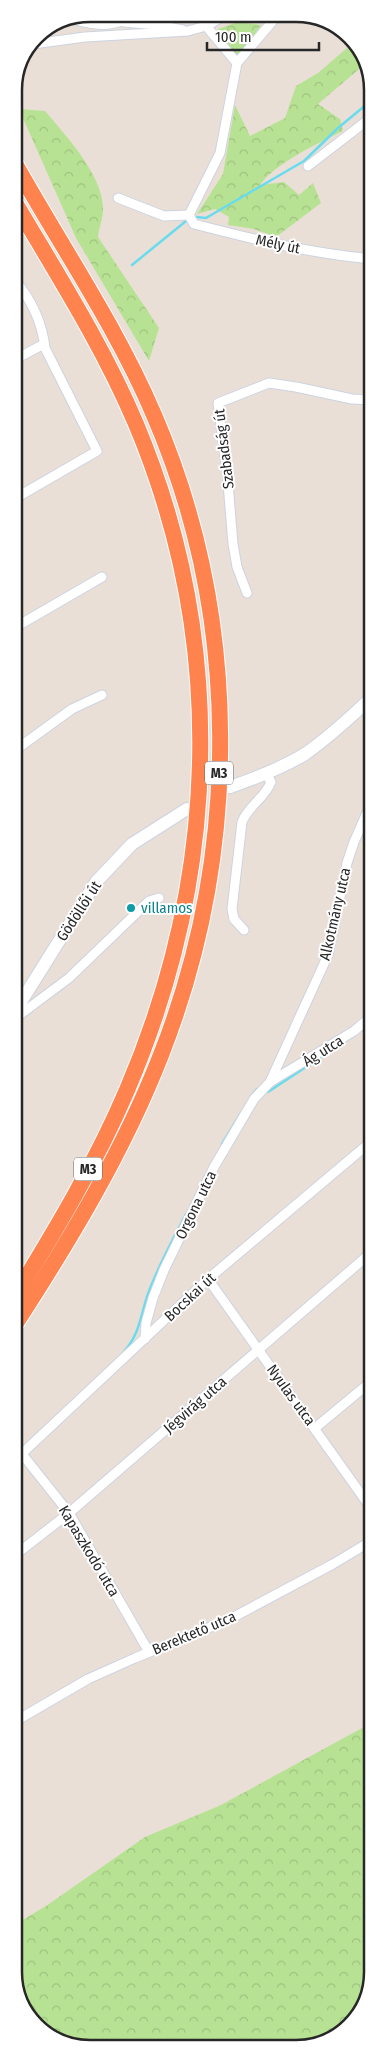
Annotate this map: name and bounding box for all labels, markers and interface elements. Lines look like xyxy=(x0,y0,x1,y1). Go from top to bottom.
scale bar xyxy=(207,20,320,52)
text: 100 m xyxy=(215,28,252,46)
street label: Mély út xyxy=(254,231,302,257)
street label: Szabadság út xyxy=(210,408,238,490)
road number: M3 xyxy=(205,761,233,784)
street label: Alkotmány utca xyxy=(316,866,354,962)
street label: Gödöllői út xyxy=(53,877,105,945)
place label: villamos xyxy=(141,899,192,917)
marker: villamos xyxy=(125,902,137,914)
street label: Ág utca xyxy=(299,1032,347,1070)
road number: M3 xyxy=(74,1158,102,1180)
street label: Orgona utca xyxy=(172,1168,220,1242)
street label: Bocskai út xyxy=(161,1269,219,1325)
street label: Nyulas utca xyxy=(263,1361,319,1429)
street label: Jégvirág utca xyxy=(160,1373,230,1437)
street label: Kapaszkodó utca xyxy=(55,1502,123,1600)
street label: Berektető utca xyxy=(149,1607,239,1659)

